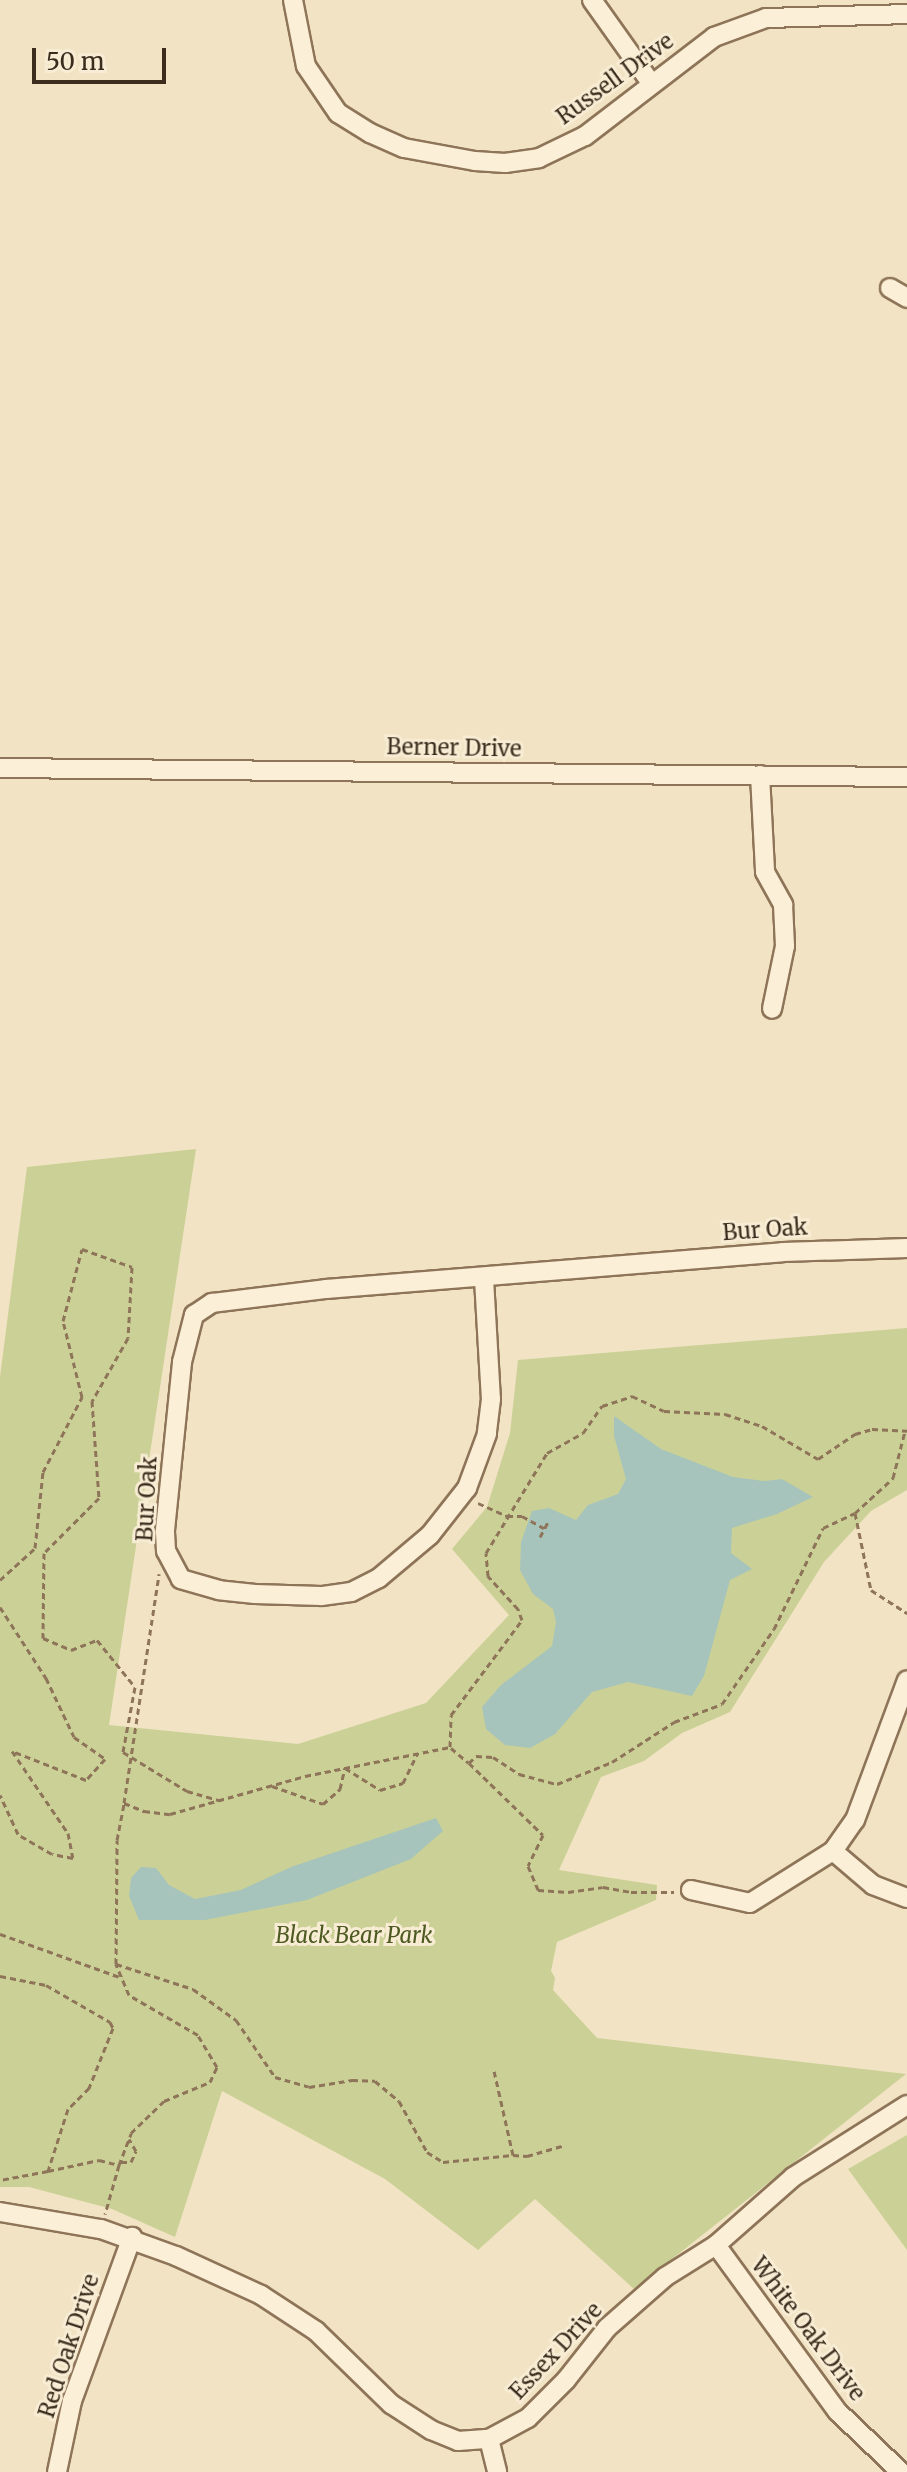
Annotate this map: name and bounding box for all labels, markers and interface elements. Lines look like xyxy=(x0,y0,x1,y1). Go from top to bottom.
street label: Russell Drive xyxy=(552,28,678,130)
scale bar xyxy=(36,32,170,82)
text: 50 m xyxy=(46,46,105,77)
street label: Berner Drive xyxy=(386,734,522,762)
street label: Bur Oak xyxy=(722,1214,808,1246)
street label: Bur Oak xyxy=(132,1456,162,1542)
park label: Black Bear Park xyxy=(275,1923,433,1949)
street label: White Oak Drive xyxy=(746,2252,870,2406)
street label: Red Oak Drive xyxy=(33,2271,105,2421)
street label: Essex Drive xyxy=(504,2297,608,2405)

